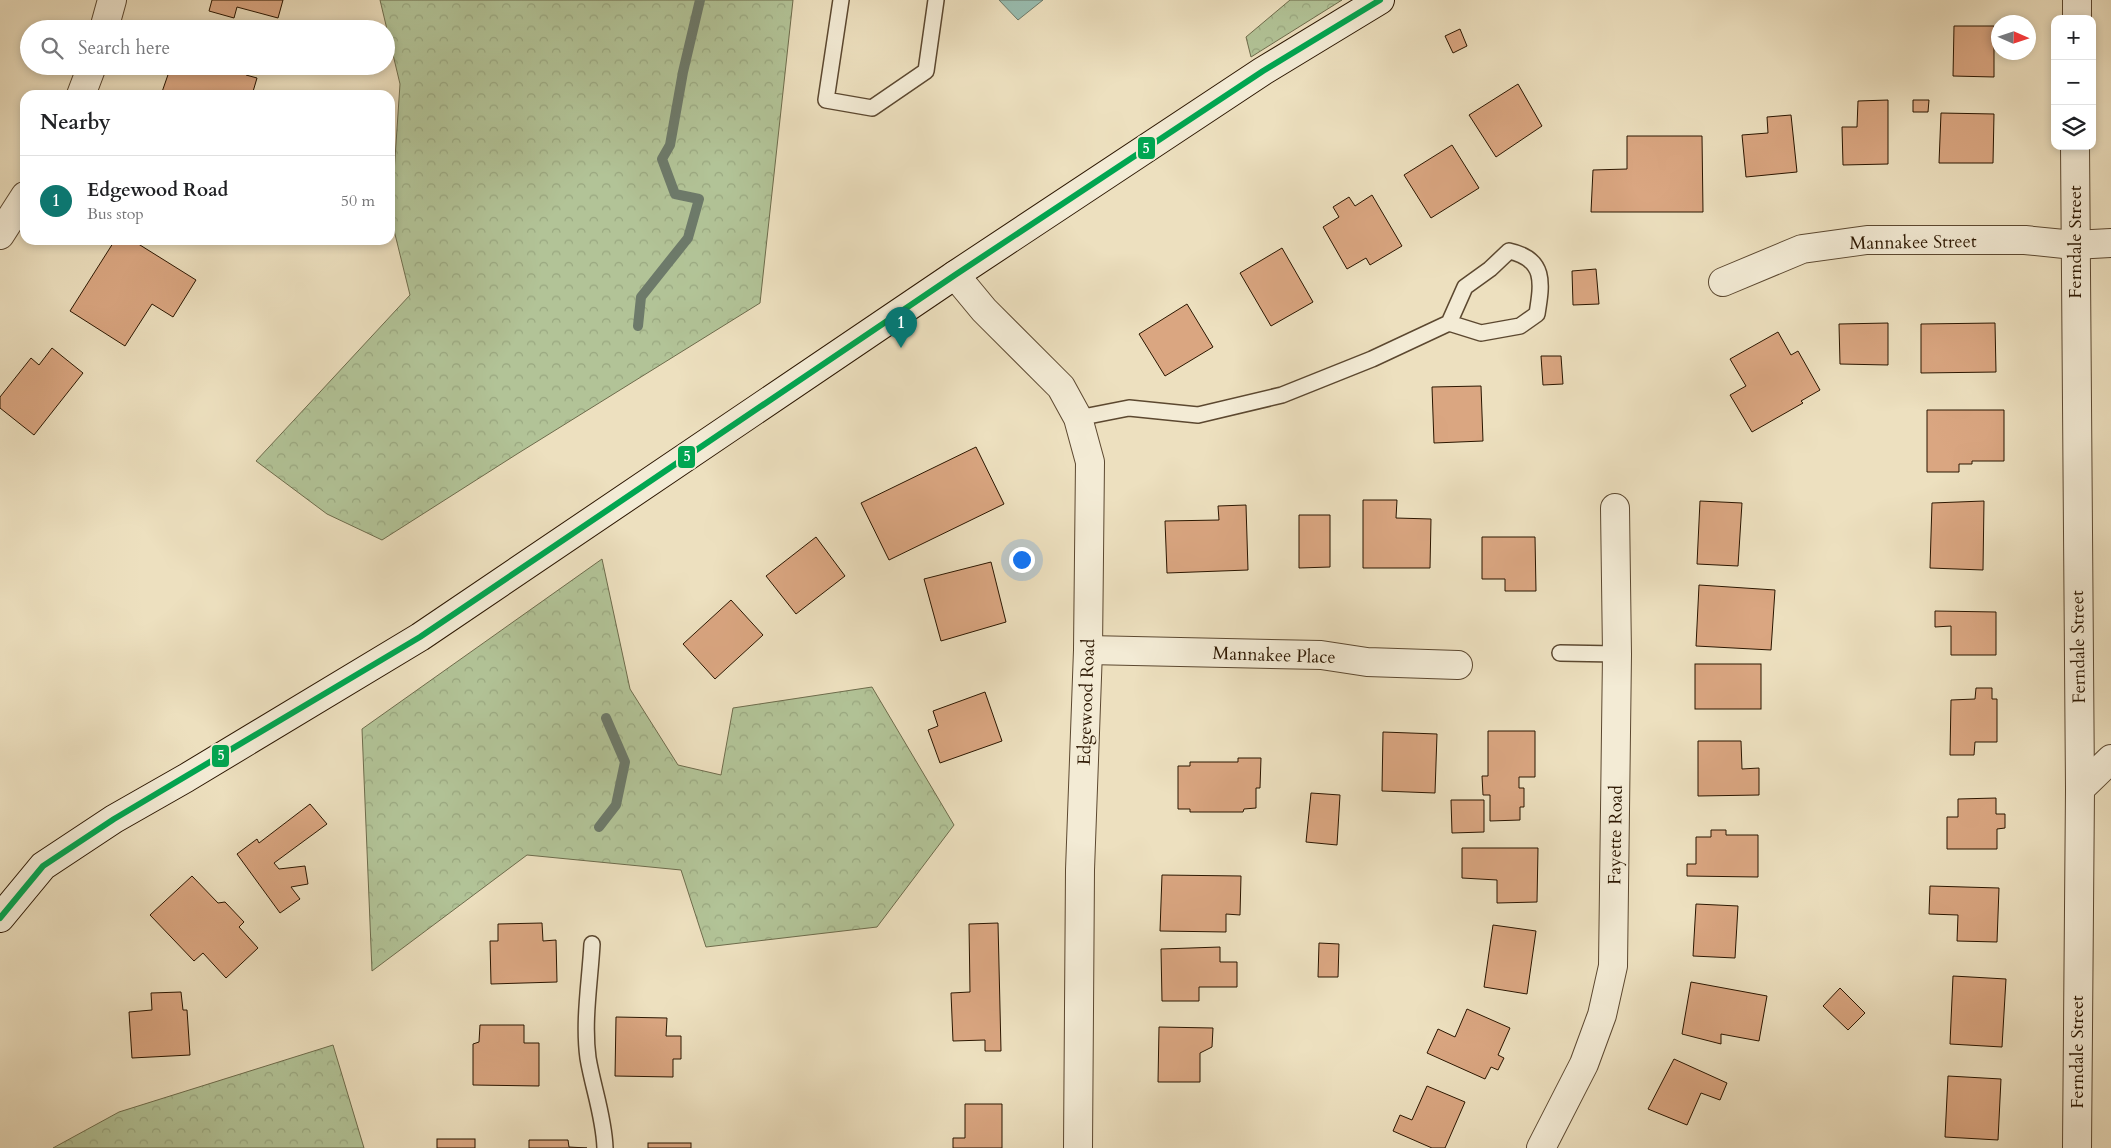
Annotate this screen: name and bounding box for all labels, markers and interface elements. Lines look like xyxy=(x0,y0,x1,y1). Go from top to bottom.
north arrow xyxy=(1991,15,2036,60)
map controls xyxy=(2051,15,2096,150)
button: + xyxy=(2051,15,2096,60)
search box xyxy=(20,20,395,75)
icon: search xyxy=(38,34,66,62)
text: Search here xyxy=(78,35,170,61)
button: − xyxy=(2051,60,2096,105)
button: layers xyxy=(2051,105,2096,150)
text: Nearby xyxy=(40,108,111,137)
line badge: 5 xyxy=(1137,136,1156,160)
text: 5 xyxy=(1142,139,1150,158)
text: Edgewood Road xyxy=(87,177,228,203)
street label: Ferndale Street xyxy=(2063,185,2088,299)
text: 1 xyxy=(52,190,60,212)
text: 50 m xyxy=(341,190,375,212)
text: Bus stop xyxy=(87,203,144,225)
street label: Mannakee Street xyxy=(1849,229,1977,256)
pin: 1 xyxy=(885,307,917,348)
line badge: 5 xyxy=(677,445,696,469)
text: 5 xyxy=(683,447,691,466)
your location xyxy=(1009,547,1035,573)
street label: Ferndale Street xyxy=(2065,590,2092,704)
street label: Edgewood Road xyxy=(1072,638,1101,766)
street label: Mannakee Place xyxy=(1212,641,1336,670)
line badge: 5 xyxy=(211,744,230,768)
text: 5 xyxy=(217,746,225,765)
street label: Fayette Road xyxy=(1602,785,1629,885)
street label: Ferndale Street xyxy=(2065,995,2090,1109)

